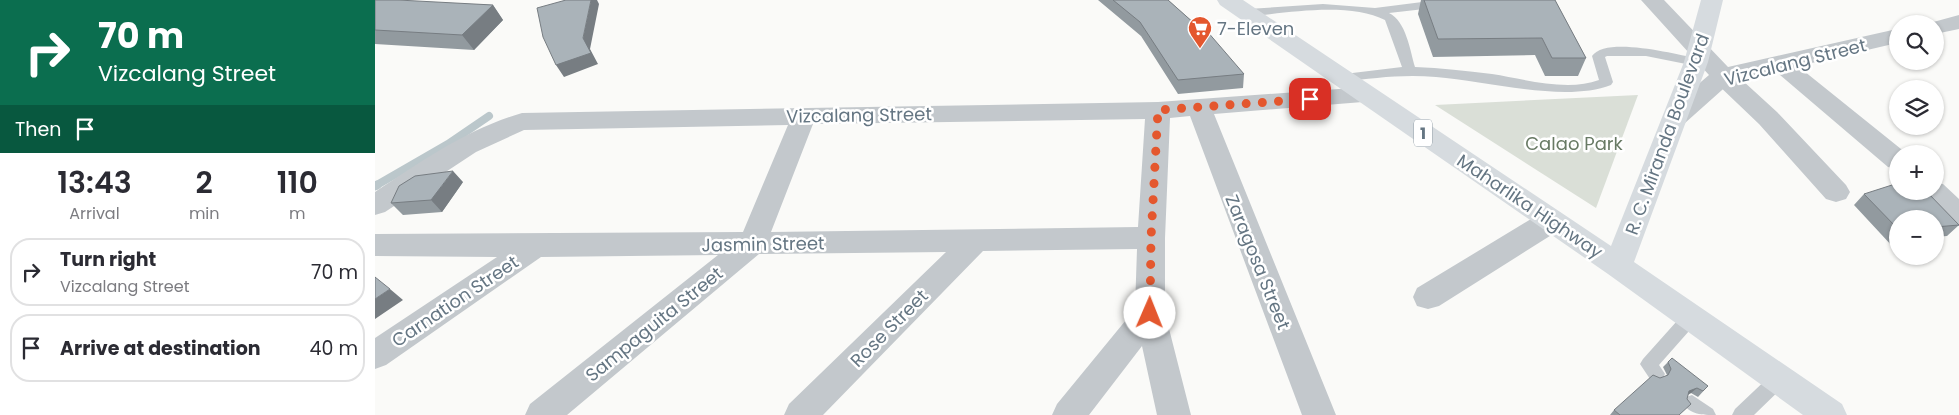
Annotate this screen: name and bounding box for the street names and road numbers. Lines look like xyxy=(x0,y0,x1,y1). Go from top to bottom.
street label: R. C. Miranda Boulevard xyxy=(1619,30,1715,238)
street label: Vizcalang Street xyxy=(1721,32,1869,92)
street label: Vizcalang Street xyxy=(786,101,932,129)
road number: 1 xyxy=(1414,120,1432,146)
street label: Maharlika Highway xyxy=(1452,148,1608,264)
street label: Zaragosa Street xyxy=(1220,191,1296,333)
street label: Jasmin Street xyxy=(701,230,825,258)
street label: Carnation Street xyxy=(387,249,523,353)
street label: Sampaguita Street xyxy=(580,261,728,387)
street label: Rose Street xyxy=(845,284,933,372)

